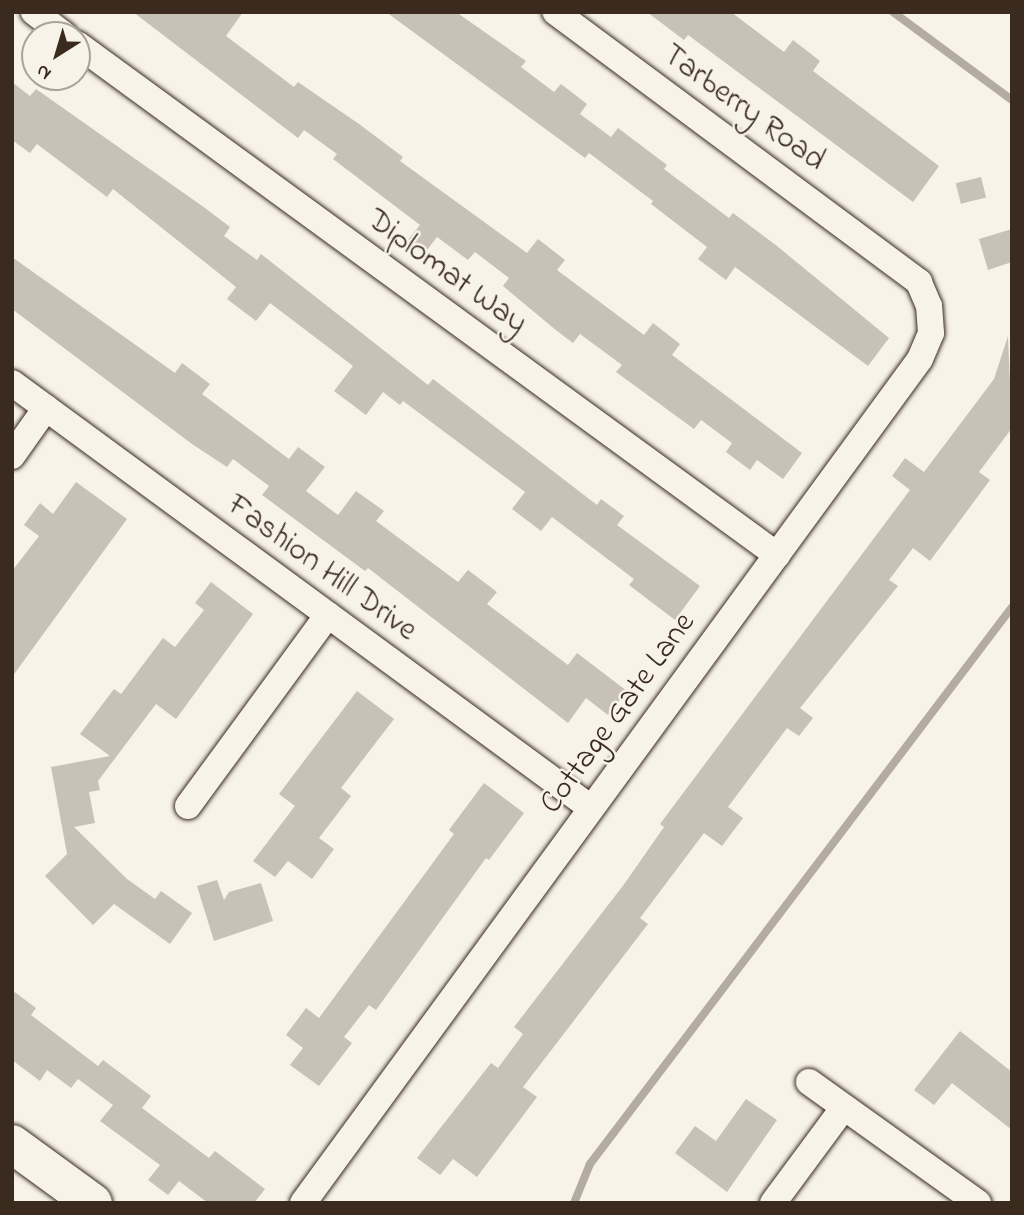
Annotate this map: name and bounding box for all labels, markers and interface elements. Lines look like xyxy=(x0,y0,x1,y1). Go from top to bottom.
north arrow xyxy=(21,21,91,91)
street label: Tarberry Road xyxy=(654,37,832,181)
text: N xyxy=(31,57,58,86)
street label: Diplomat Way xyxy=(358,202,534,344)
street label: Fashion Hill Drive xyxy=(218,487,424,651)
street label: Cottage Gate Lane xyxy=(533,606,705,822)

